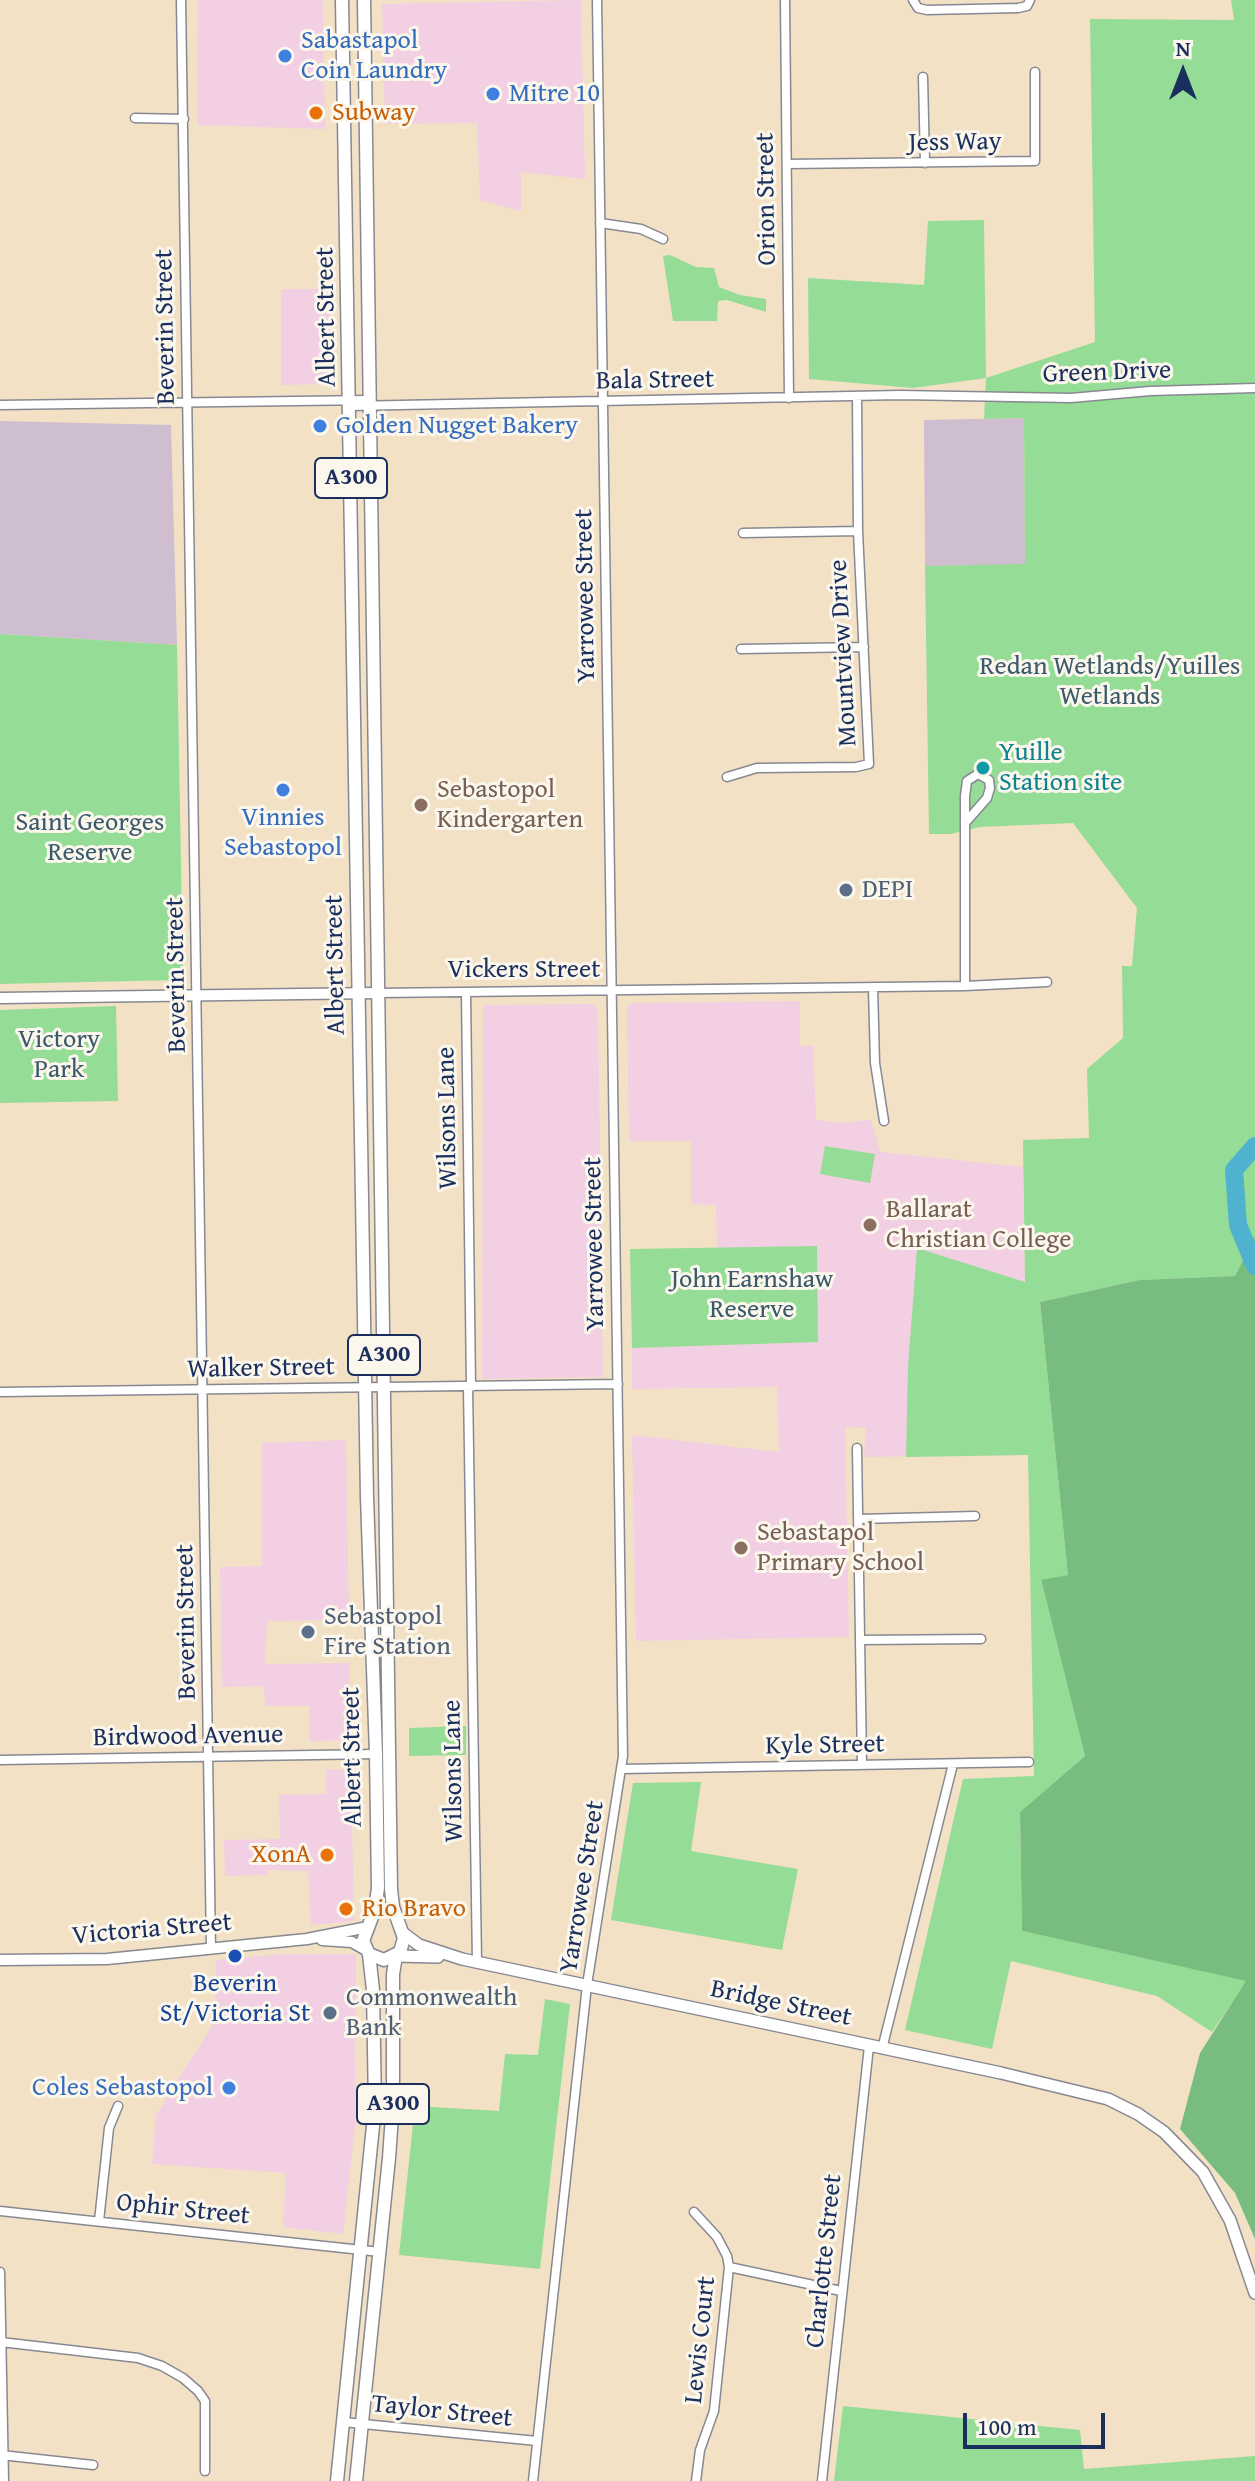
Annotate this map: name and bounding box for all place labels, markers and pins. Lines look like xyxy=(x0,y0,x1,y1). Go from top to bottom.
place label: Sabastapol Coin Laundry xyxy=(301,25,447,86)
marker: Sabastapol Coin Laundry xyxy=(276,47,294,65)
place label: Mitre 10 xyxy=(509,78,600,110)
marker: Mitre 10 xyxy=(484,85,502,103)
place label: Subway xyxy=(332,97,416,129)
marker: Subway xyxy=(307,104,325,122)
place label: Golden Nugget Bakery xyxy=(336,410,578,442)
marker: Golden Nugget Bakery xyxy=(311,417,329,435)
place label: Yuille Station site xyxy=(999,737,1122,798)
marker: Yuille Station site xyxy=(974,759,992,777)
place label: Sebastopol Kindergarten xyxy=(437,774,583,836)
marker: Vinnies Sebastopol xyxy=(274,781,292,799)
marker: Sebastopol Kindergarten xyxy=(412,796,430,814)
place label: Vinnies Sebastopol xyxy=(224,802,342,864)
place label: DEPI xyxy=(862,874,913,906)
marker: DEPI xyxy=(837,881,855,899)
place label: Ballarat Christian College xyxy=(886,1194,1071,1256)
marker: Ballarat Christian College xyxy=(861,1216,879,1234)
place label: Sebastapol Primary School xyxy=(757,1517,924,1578)
marker: Sebastapol Primary School xyxy=(732,1539,750,1557)
place label: Sebastopol Fire Station xyxy=(324,1601,451,1662)
marker: Sebastopol Fire Station xyxy=(299,1623,317,1641)
place label: XonA xyxy=(251,1839,311,1871)
marker: XonA xyxy=(318,1846,336,1864)
place label: Rio Bravo xyxy=(362,1893,466,1925)
marker: Rio Bravo xyxy=(337,1900,355,1918)
marker: Beverin St/Victoria St xyxy=(226,1947,244,1965)
place label: Beverin St/Victoria St xyxy=(160,1968,310,2030)
place label: Commonwealth Bank xyxy=(346,1982,517,2044)
marker: Commonwealth Bank xyxy=(321,2004,339,2022)
place label: Coles Sebastopol xyxy=(32,2072,213,2104)
marker: Coles Sebastopol xyxy=(220,2079,238,2097)

